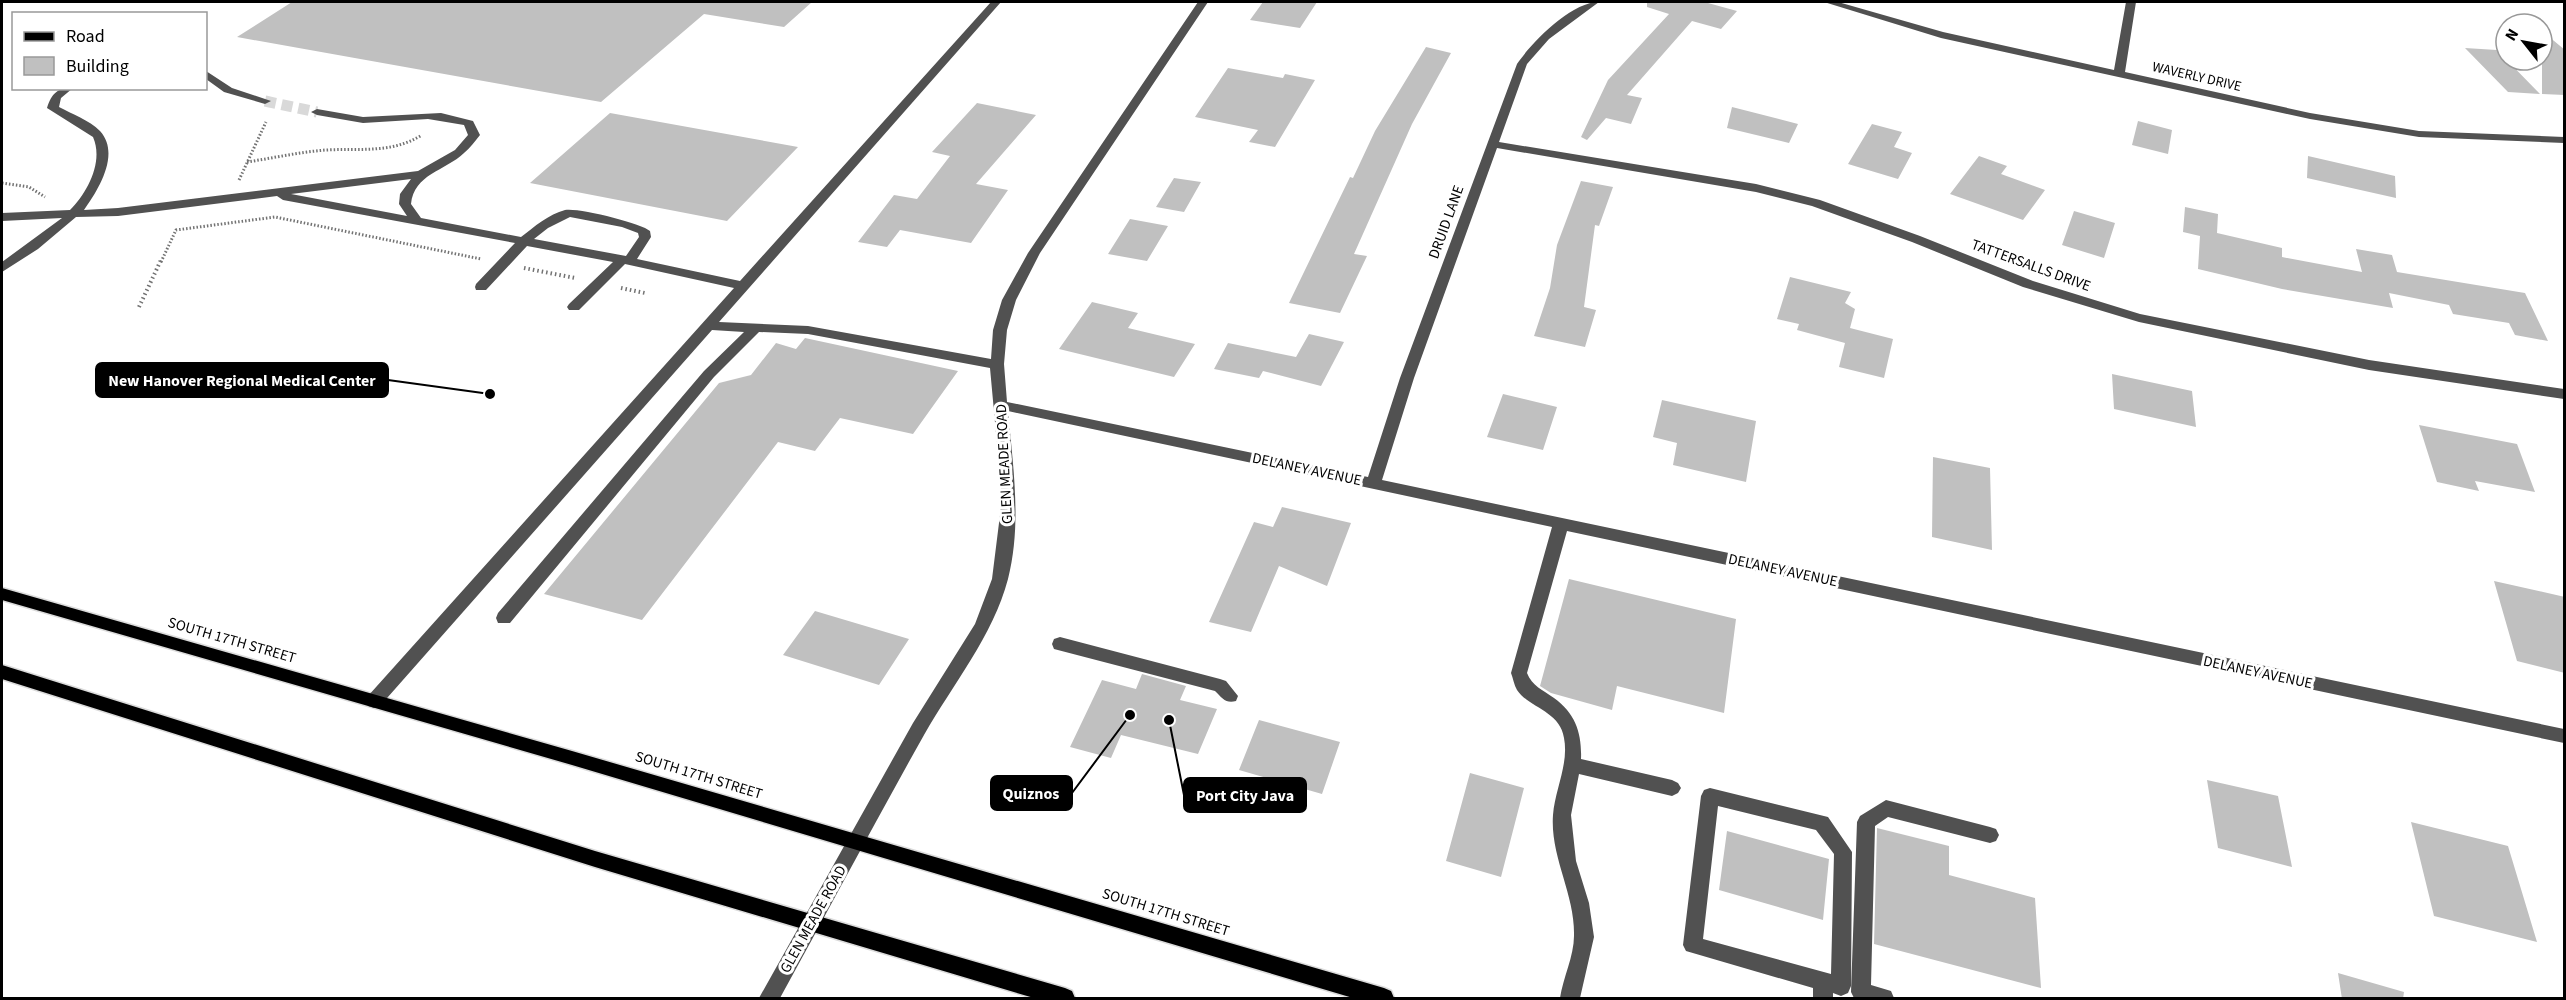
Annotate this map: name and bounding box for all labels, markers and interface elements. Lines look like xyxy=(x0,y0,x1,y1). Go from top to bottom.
legend xyxy=(12,12,207,90)
north arrow xyxy=(2494,12,2554,72)
text: Road xyxy=(66,24,105,49)
text: N xyxy=(2500,25,2524,45)
text: Building xyxy=(66,54,129,79)
street label: WAVERLY DRIVE xyxy=(2150,57,2243,97)
street label: DRUID LANE xyxy=(1423,182,1469,262)
street label: TATTERSALLS DRIVE xyxy=(1968,234,2094,297)
callout: New Hanover Regional Medical Center xyxy=(96,363,388,397)
text: New Hanover Regional Medical Center xyxy=(108,370,376,392)
street label: GLEN MEADE ROAD xyxy=(991,404,1018,524)
street label: DELANEY AVENUE xyxy=(1250,448,1364,491)
street label: DELANEY AVENUE xyxy=(1726,549,1840,592)
street label: SOUTH 17TH STREET xyxy=(165,612,298,669)
street label: DELANEY AVENUE xyxy=(2201,651,2315,694)
street label: SOUTH 17TH STREET xyxy=(633,746,765,805)
callout: Quiznos xyxy=(991,776,1072,810)
callout: Port City Java xyxy=(1184,778,1306,812)
text: Quiznos xyxy=(1003,783,1059,805)
text: Port City Java xyxy=(1196,785,1294,807)
street label: GLEN MEADE ROAD xyxy=(775,862,852,977)
street label: SOUTH 17TH STREET xyxy=(1100,883,1232,942)

